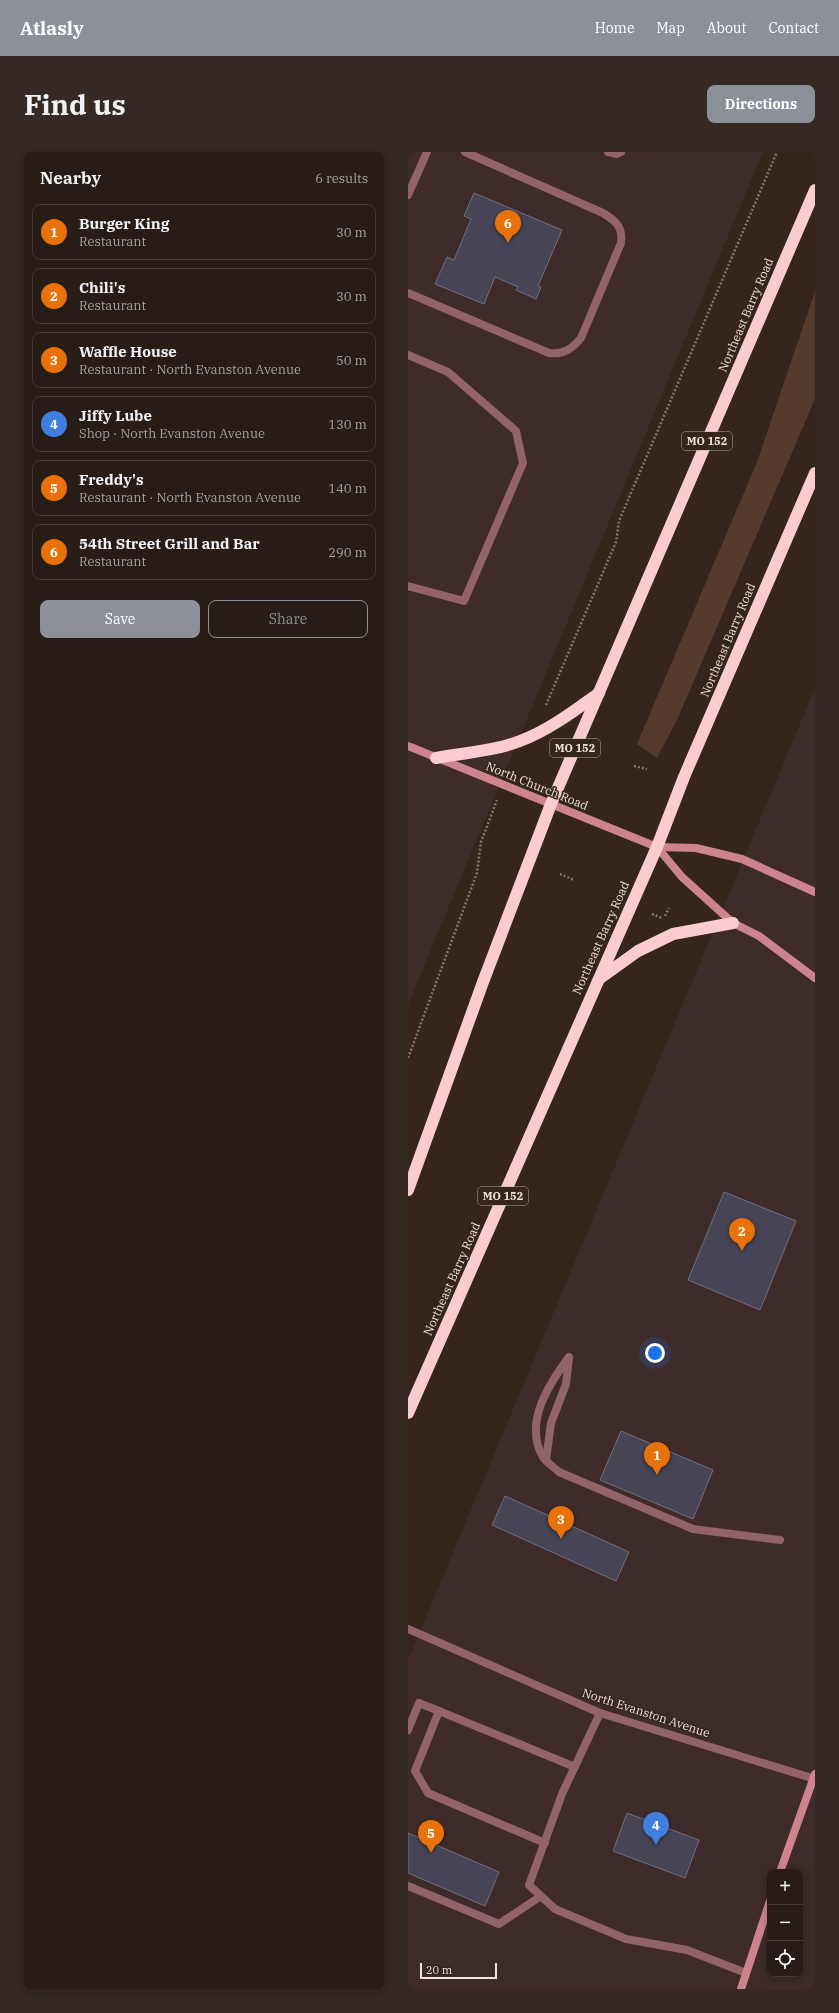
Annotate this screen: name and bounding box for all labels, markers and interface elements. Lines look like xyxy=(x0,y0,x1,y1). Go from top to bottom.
text: Atlasly xyxy=(20,16,84,40)
text: Home xyxy=(595,19,634,37)
text: Map xyxy=(656,19,685,37)
text: About xyxy=(707,19,746,37)
text: Contact xyxy=(768,19,819,37)
button: Directions xyxy=(707,85,815,123)
text: Find us xyxy=(24,86,126,123)
text: Nearby xyxy=(40,167,101,189)
text: 6 results xyxy=(315,170,368,187)
pin: 6 xyxy=(495,210,521,243)
text: Burger King xyxy=(79,214,169,233)
text: 1 xyxy=(50,224,58,241)
text: 30 m xyxy=(336,224,367,241)
text: Restaurant xyxy=(79,233,146,250)
street label: Northeast Barry Road xyxy=(715,255,776,374)
text: Chili's xyxy=(79,278,125,297)
text: 2 xyxy=(50,288,58,305)
text: 30 m xyxy=(336,288,367,305)
text: Restaurant xyxy=(79,297,146,314)
text: Waffle House xyxy=(79,342,177,361)
text: 3 xyxy=(50,352,58,369)
text: 50 m xyxy=(336,352,367,369)
text: Restaurant · North Evanston Avenue xyxy=(79,361,301,378)
text: Jiffy Lube xyxy=(79,406,152,425)
text: 4 xyxy=(50,416,58,433)
text: 130 m xyxy=(328,416,367,433)
text: Shop · North Evanston Avenue xyxy=(79,425,265,442)
road number: MO 152 xyxy=(682,432,732,450)
text: Freddy's xyxy=(79,470,144,489)
text: 5 xyxy=(50,480,58,497)
text: 140 m xyxy=(328,480,367,497)
text: Restaurant · North Evanston Avenue xyxy=(79,489,301,506)
text: 54th Street Grill and Bar xyxy=(79,534,260,553)
text: 6 xyxy=(50,544,58,561)
text: 290 m xyxy=(328,544,367,561)
text: Restaurant xyxy=(79,553,146,570)
street label: Northeast Barry Road xyxy=(697,580,758,699)
button: Save xyxy=(40,600,200,638)
button: Share xyxy=(208,600,368,638)
road number: MO 152 xyxy=(550,739,600,757)
street label: North Church Road xyxy=(484,758,591,813)
street label: Northeast Barry Road xyxy=(569,879,632,997)
road number: MO 152 xyxy=(478,1187,528,1205)
pin: 2 xyxy=(729,1218,755,1251)
street label: Northeast Barry Road xyxy=(420,1220,483,1338)
your location xyxy=(645,1343,665,1363)
pin: 1 xyxy=(644,1442,670,1475)
pin: 3 xyxy=(548,1506,574,1539)
street label: North Evanston Avenue xyxy=(580,1685,712,1740)
pin: 4 xyxy=(643,1812,669,1845)
pin: 5 xyxy=(418,1820,444,1853)
map controls xyxy=(767,1869,803,1977)
button: + xyxy=(767,1869,803,1905)
button: − xyxy=(767,1905,803,1941)
button: locate xyxy=(767,1941,803,1977)
scale bar xyxy=(420,1961,497,1980)
text: 20 m xyxy=(426,1963,452,1977)

